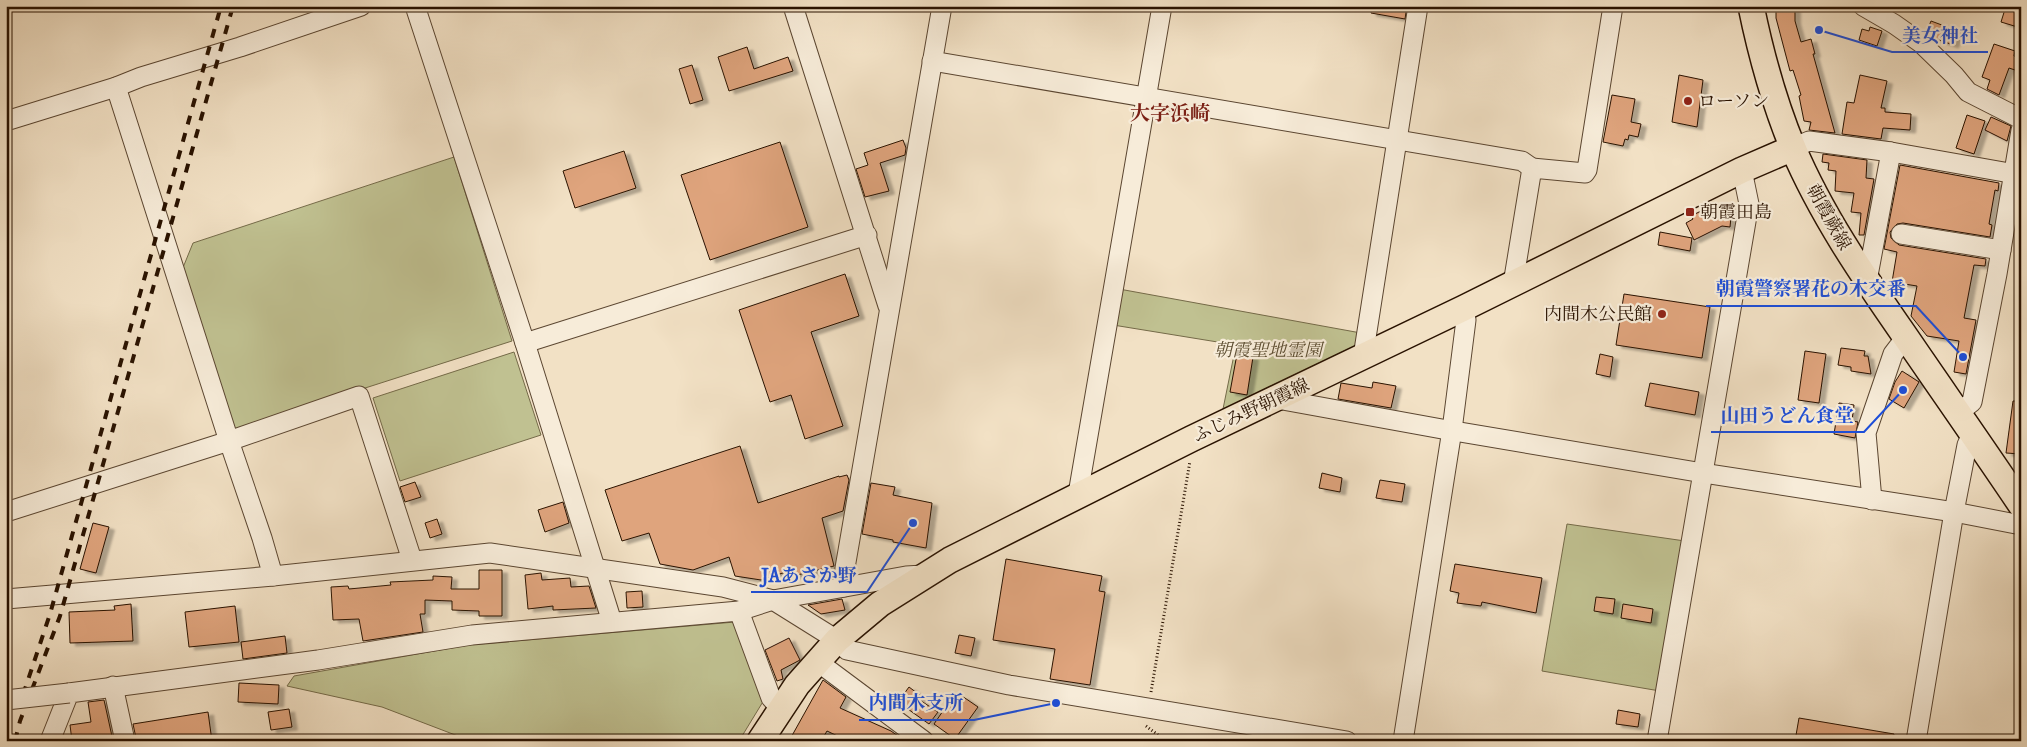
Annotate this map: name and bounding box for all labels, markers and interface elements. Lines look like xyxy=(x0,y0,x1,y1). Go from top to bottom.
callout: 美女神社 xyxy=(1892,18,1988,52)
text: 美女神社 xyxy=(1902,25,1978,48)
place label: ローソン xyxy=(1698,91,1769,113)
marker: ローソン xyxy=(1682,95,1694,107)
district label: 大字浜崎 xyxy=(1130,102,1210,127)
street label: 朝霞蕨線 xyxy=(1801,181,1855,254)
place label: 朝霞田島 xyxy=(1700,202,1772,224)
marker: 朝霞田島 xyxy=(1684,206,1696,218)
callout: 朝霞警察署花の木交番 xyxy=(1706,272,1916,306)
text: 朝霞警察署花の木交番 xyxy=(1716,278,1906,301)
place label: 内間木公民館 xyxy=(1544,304,1652,326)
marker: 内間木公民館 xyxy=(1656,308,1668,320)
park label: 朝霞聖地霊園 xyxy=(1214,340,1325,362)
street label: ふじみ野朝霞線 xyxy=(1190,374,1313,448)
callout: 山田うどん食堂 xyxy=(1711,398,1864,432)
text: 山田うどん食堂 xyxy=(1720,405,1854,428)
callout: JAあさか野 xyxy=(751,558,867,592)
text: JAあさか野 xyxy=(759,565,857,588)
callout: 内間木支所 xyxy=(859,686,974,720)
text: 内間木支所 xyxy=(868,692,964,715)

